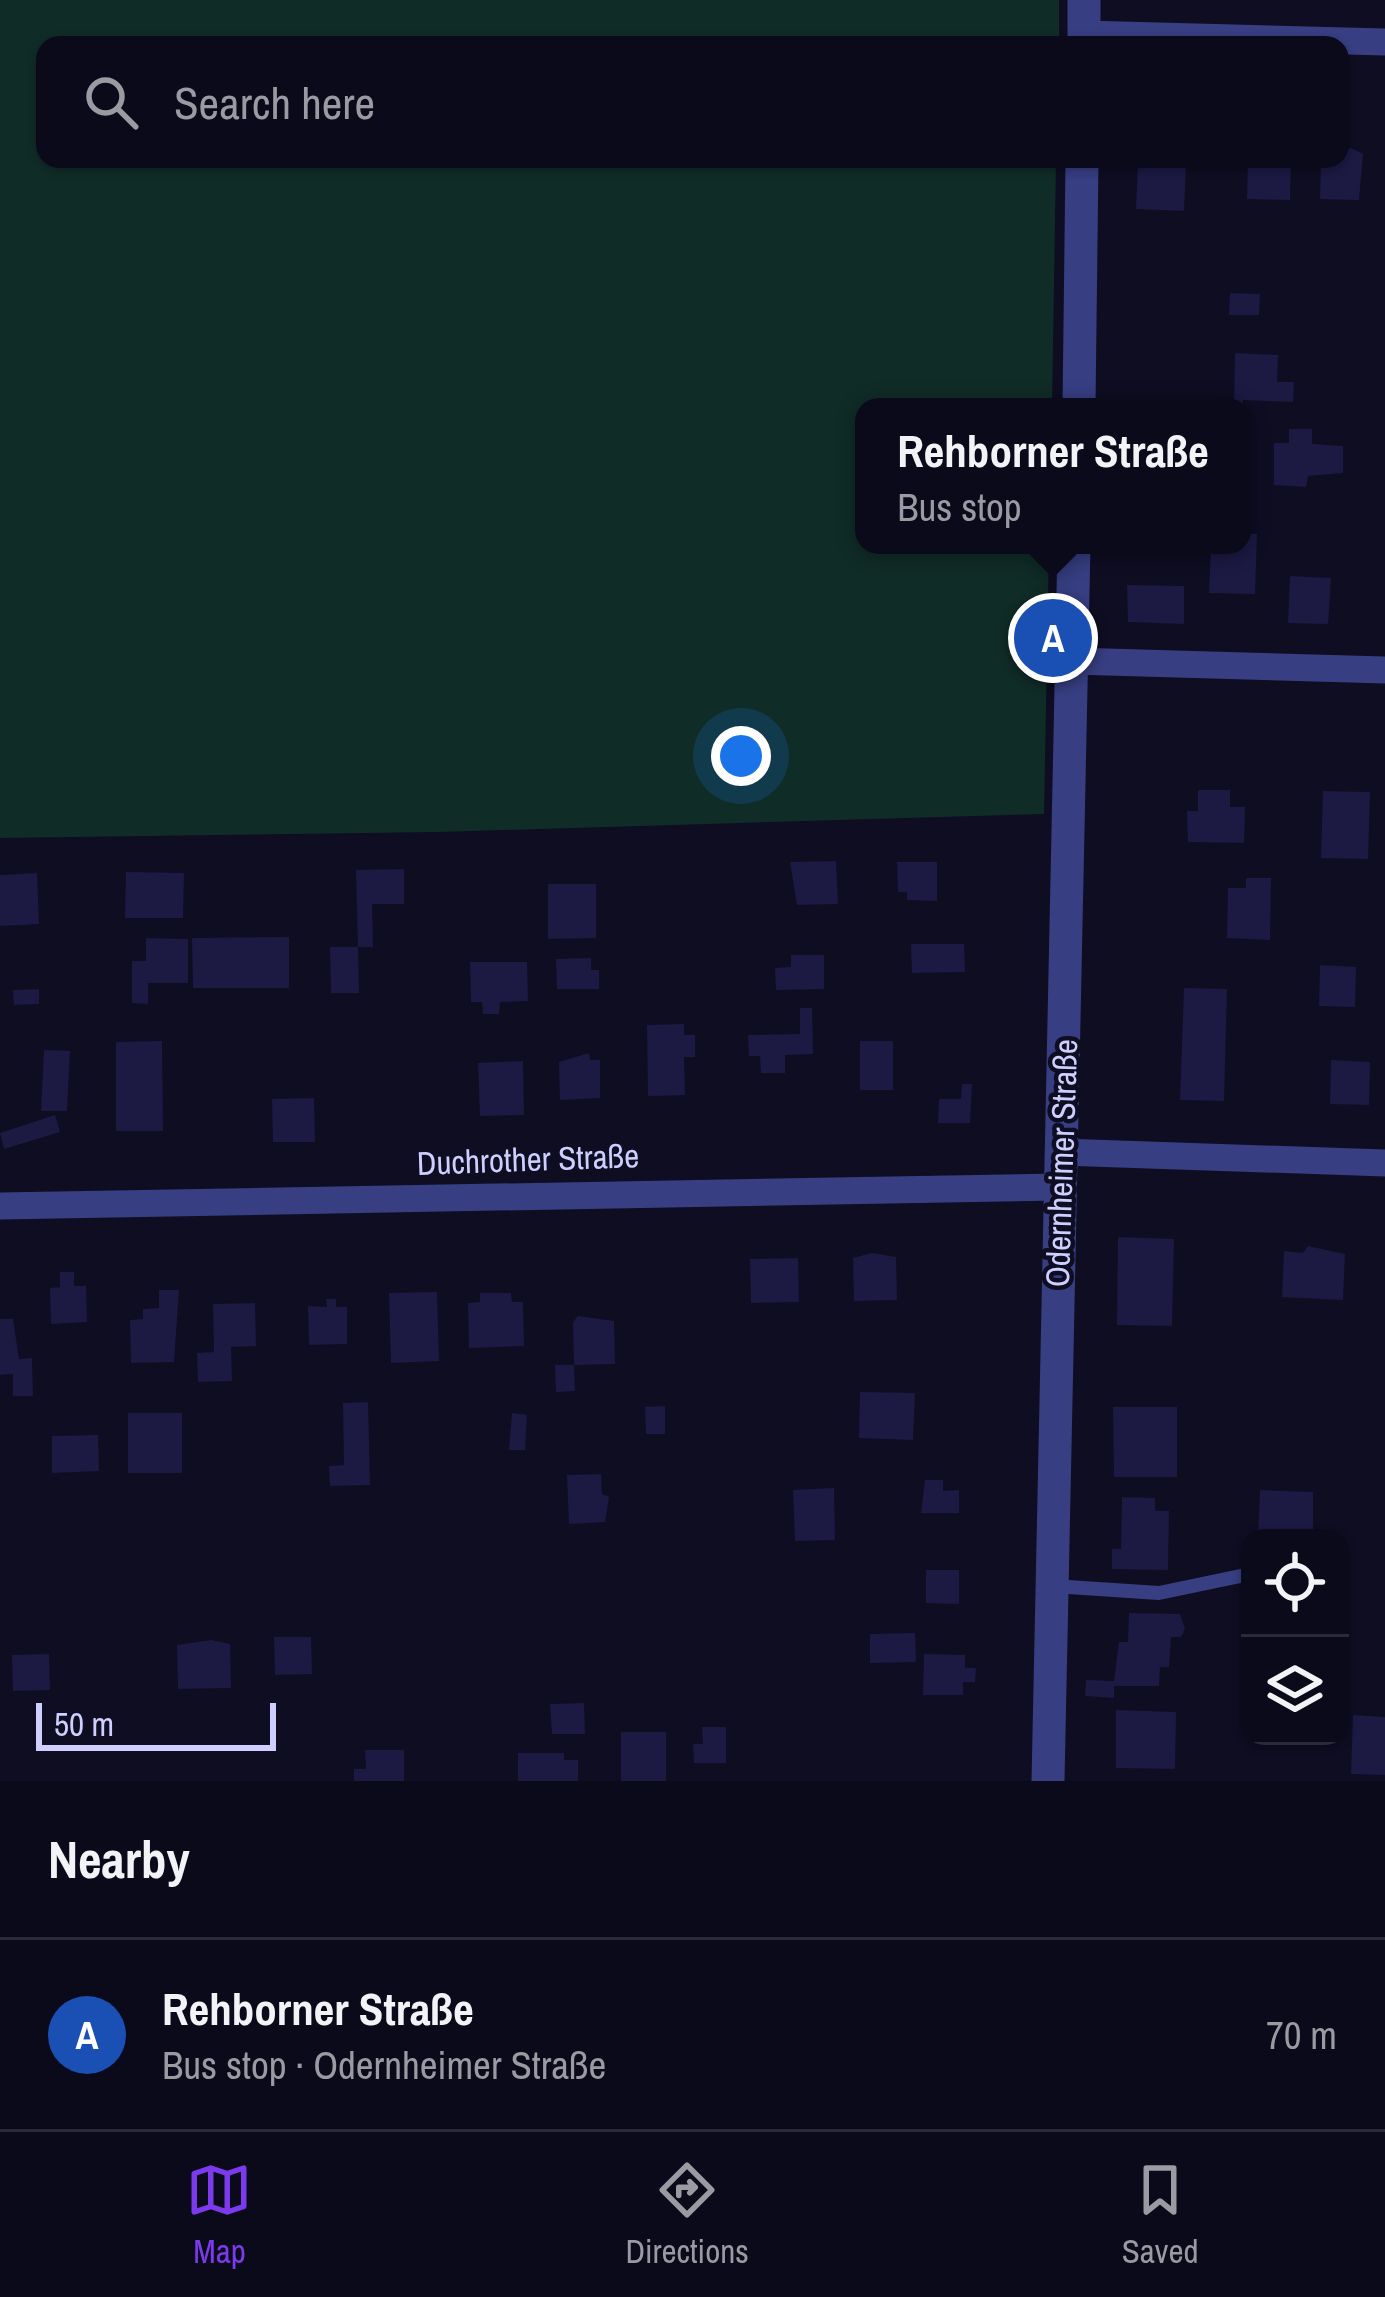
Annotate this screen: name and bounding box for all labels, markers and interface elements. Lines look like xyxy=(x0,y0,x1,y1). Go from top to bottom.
search box xyxy=(36,36,1349,168)
icon: search xyxy=(78,69,144,135)
text: Search here xyxy=(174,72,375,133)
popup xyxy=(855,398,1251,554)
text: Rehborner Straße xyxy=(897,420,1209,481)
text: Bus stop xyxy=(897,481,1022,533)
pin: A xyxy=(1014,593,1092,683)
your location xyxy=(711,726,771,786)
street label: Odernheimer Straße xyxy=(1035,1038,1087,1288)
street label: Duchrother Straße xyxy=(416,1133,640,1185)
map controls xyxy=(1241,1529,1349,1745)
button: locate xyxy=(1241,1529,1349,1637)
button: layers xyxy=(1241,1637,1349,1745)
scale bar xyxy=(36,1697,276,1750)
text: 50 m xyxy=(54,1702,114,1746)
text: Nearby xyxy=(48,1825,190,1894)
text: Rehborner Straße xyxy=(162,1978,474,2039)
text: A xyxy=(75,2009,99,2061)
text: 70 m xyxy=(1266,2009,1337,2061)
text: Bus stop · Odernheimer Straße xyxy=(162,2039,606,2091)
tab: Map xyxy=(186,2157,252,2273)
tab: Directions xyxy=(625,2157,749,2273)
tab: Saved xyxy=(1122,2157,1198,2273)

